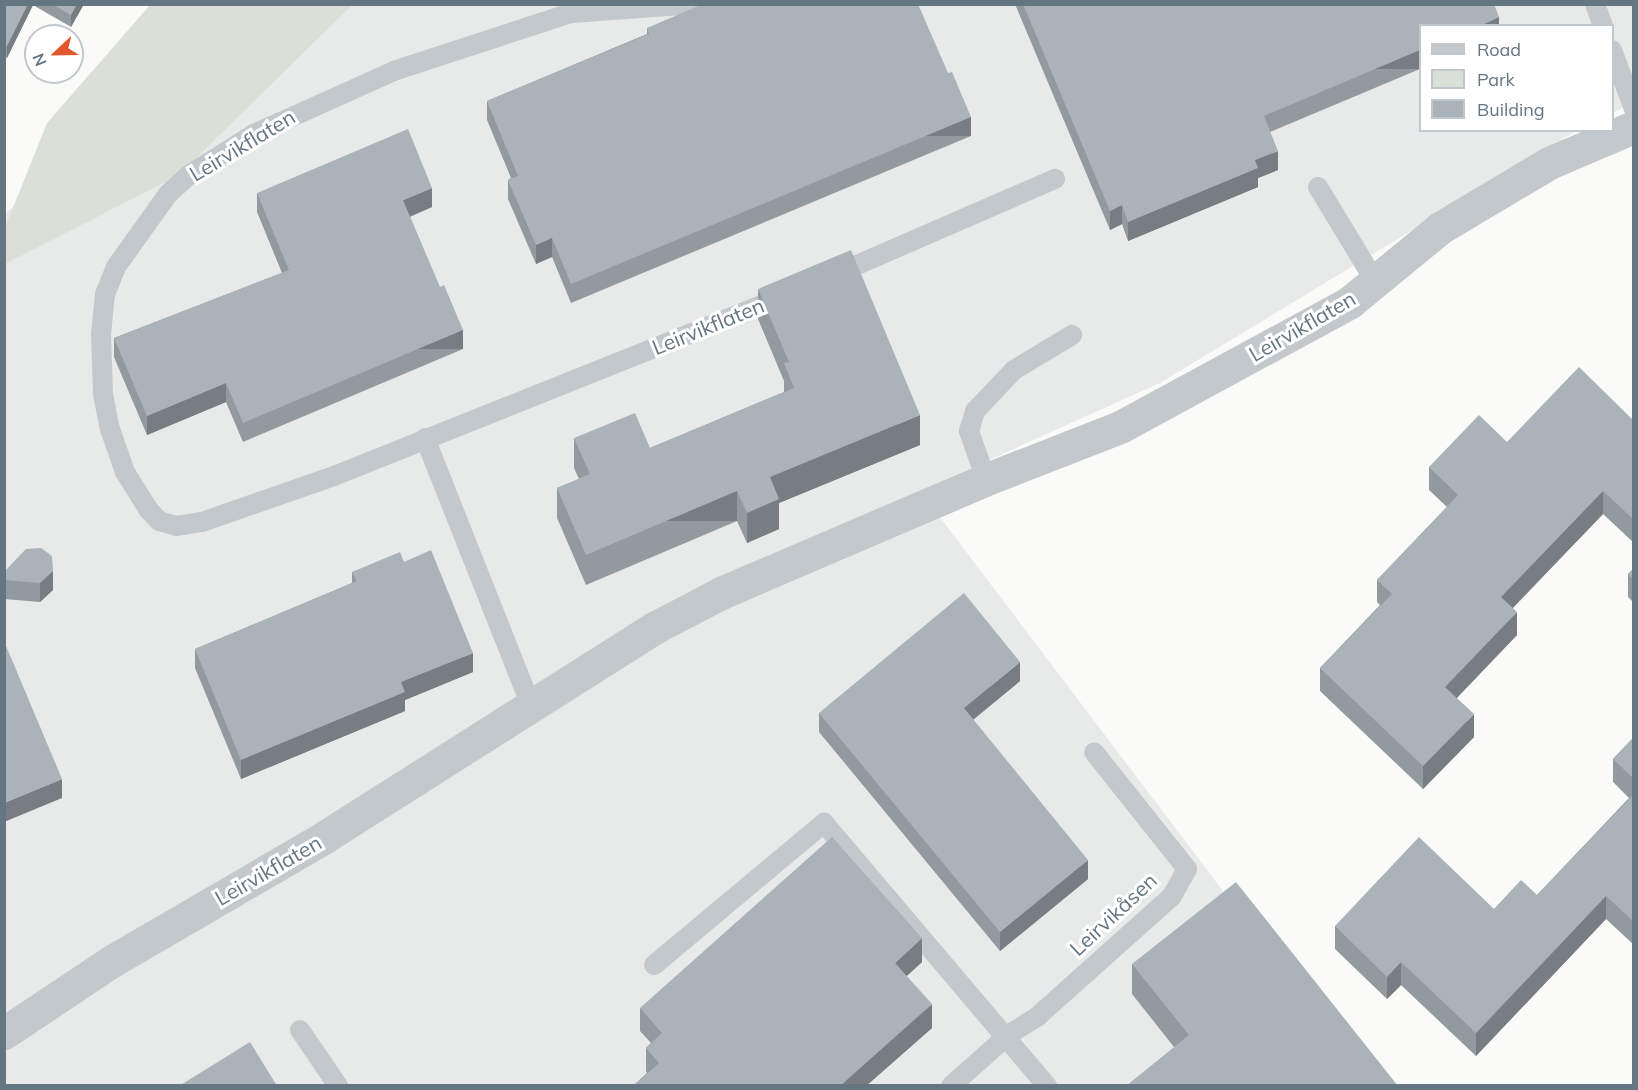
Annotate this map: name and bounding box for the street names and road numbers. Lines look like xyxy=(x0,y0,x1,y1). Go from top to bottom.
street label: Leirvikflaten xyxy=(185,104,299,186)
street label: Leirvikflaten xyxy=(1244,285,1360,367)
street label: Leirvikflaten xyxy=(648,292,768,360)
street label: Leirvikflaten xyxy=(210,829,326,911)
street label: Leirvikåsen xyxy=(1064,867,1162,961)

